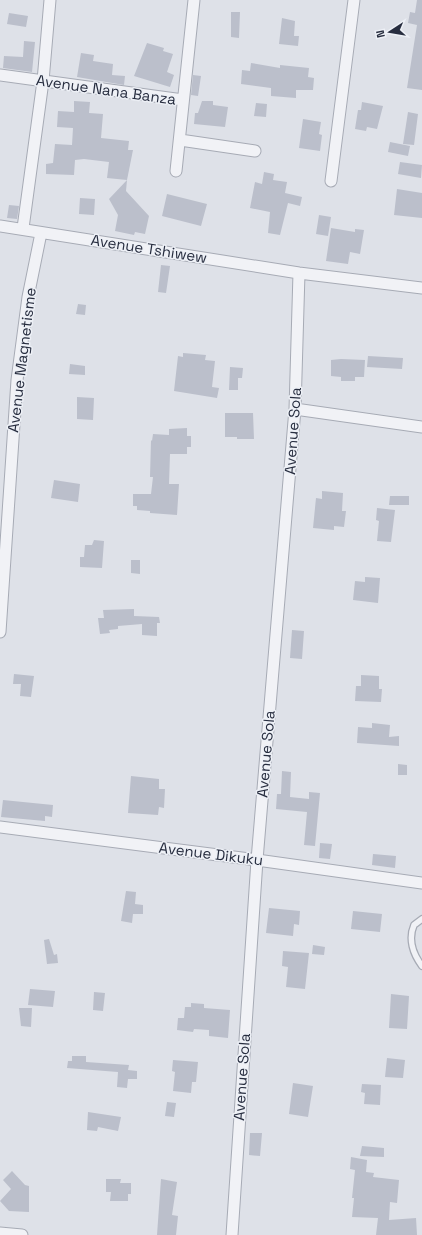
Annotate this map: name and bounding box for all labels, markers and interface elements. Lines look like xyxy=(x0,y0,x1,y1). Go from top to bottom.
north arrow xyxy=(370,12,410,52)
text: N xyxy=(373,29,388,39)
street label: Avenue Nana Banza xyxy=(35,70,178,109)
street label: Avenue Tshiwew xyxy=(90,230,209,267)
street label: Avenue Magnetisme xyxy=(3,286,40,434)
street label: Avenue Sola xyxy=(280,386,305,475)
street label: Avenue Sola xyxy=(252,709,279,798)
street label: Avenue Dikuku xyxy=(158,838,264,869)
street label: Avenue Sola xyxy=(229,1032,254,1121)

